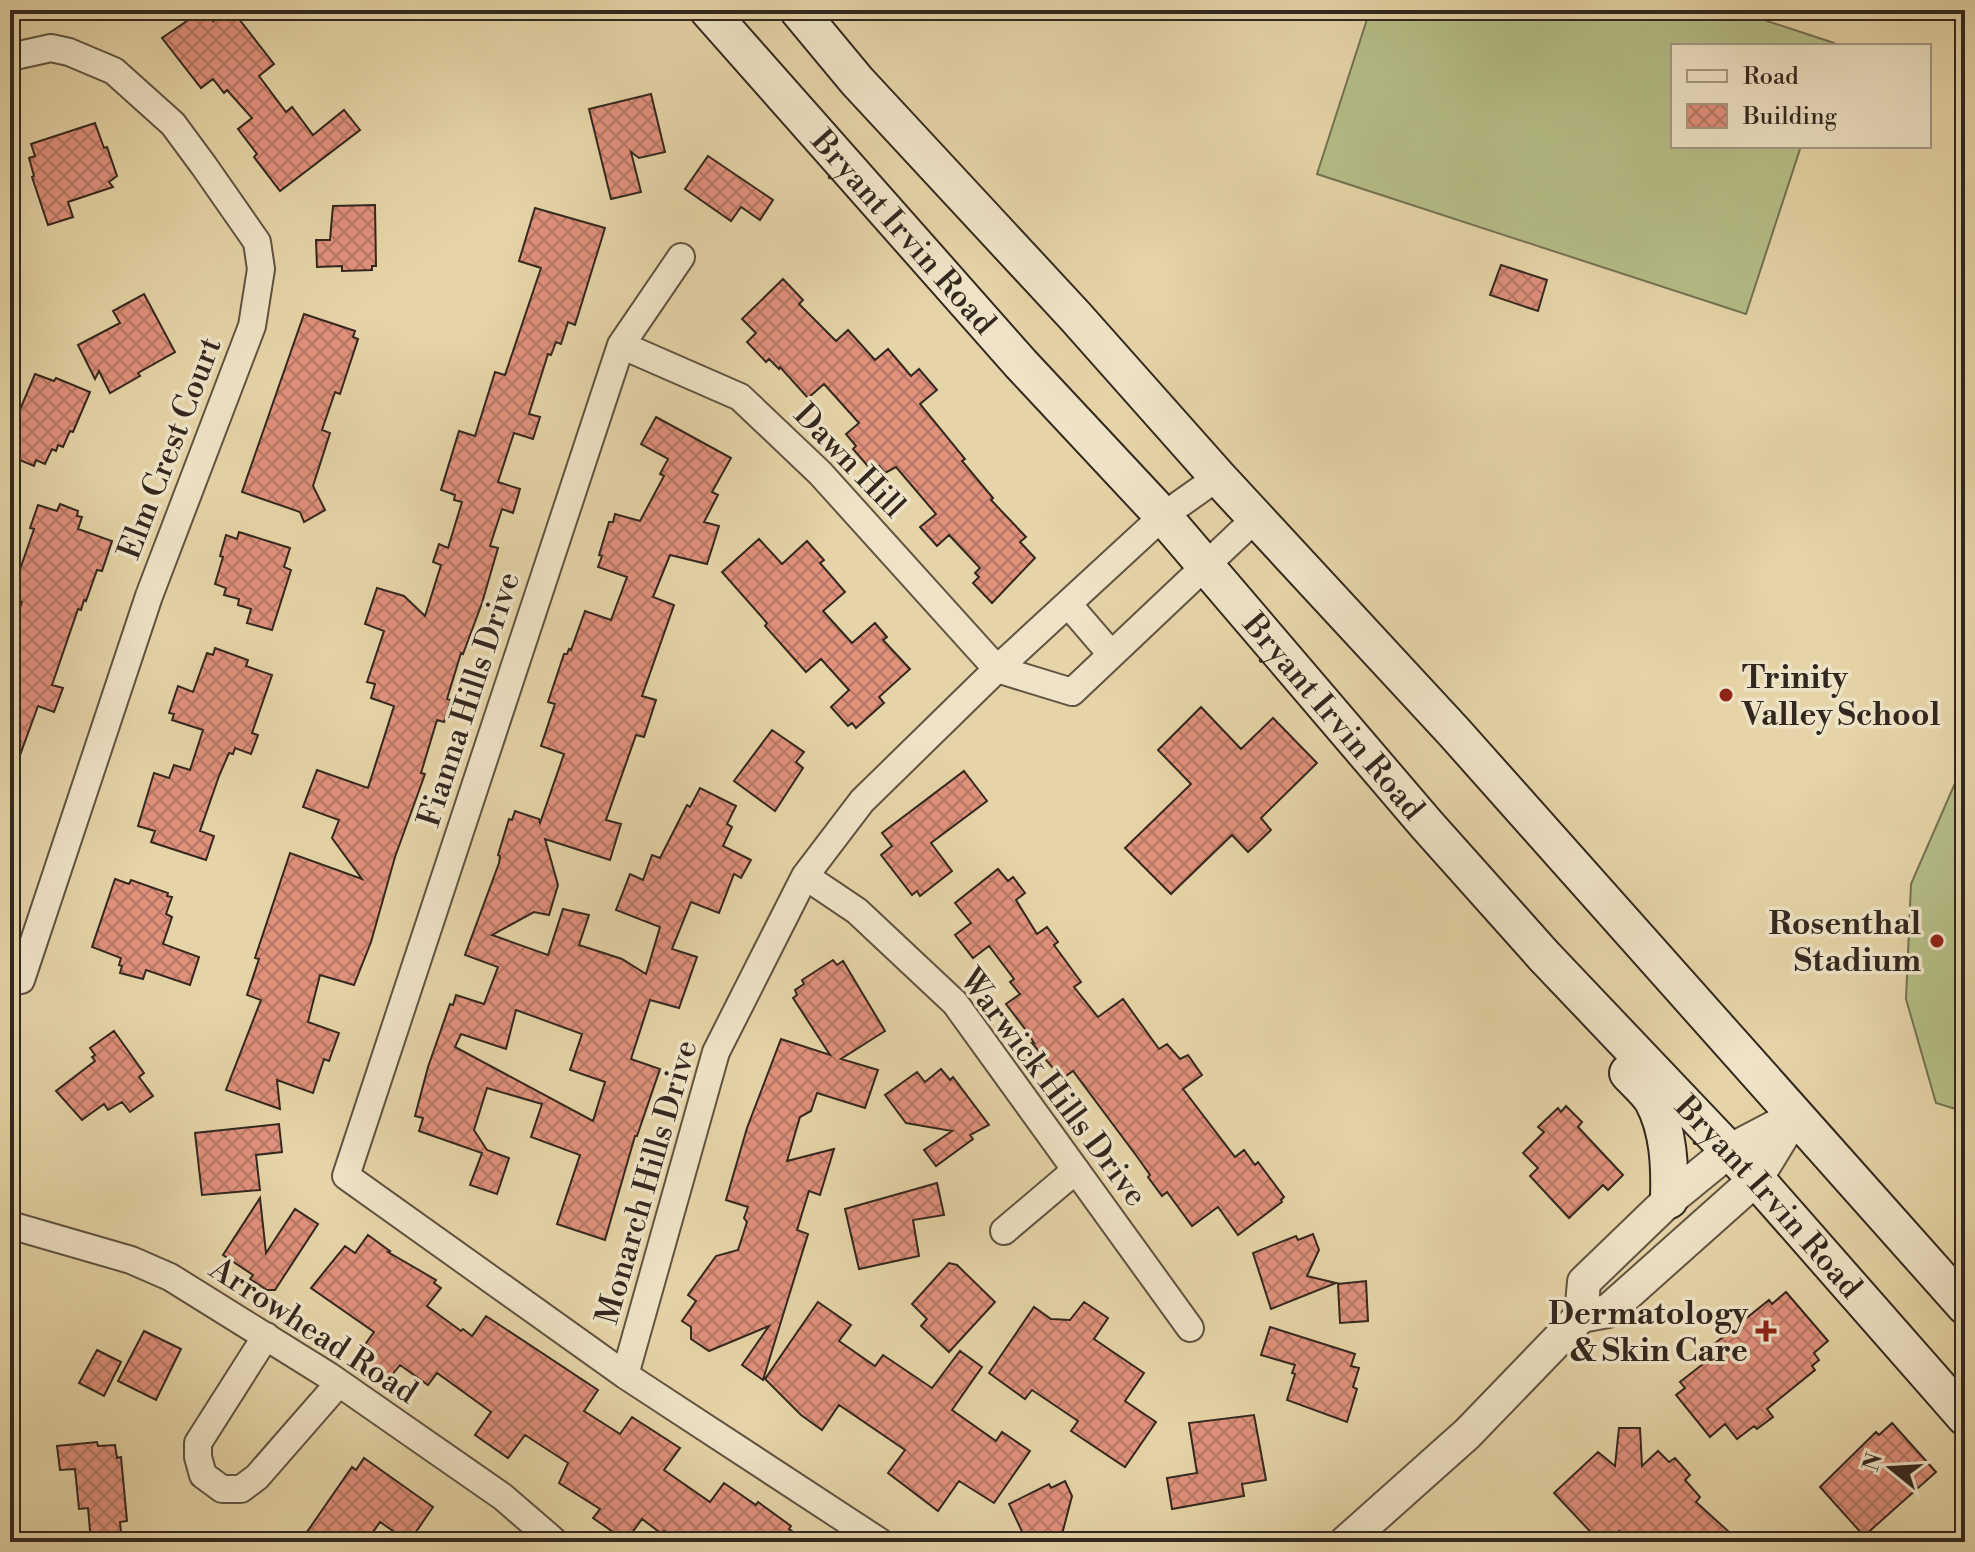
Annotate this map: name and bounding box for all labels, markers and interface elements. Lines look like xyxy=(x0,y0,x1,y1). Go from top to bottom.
legend xyxy=(1671,44,1931,148)
text: Road xyxy=(1743,62,1799,92)
text: Building xyxy=(1742,102,1837,132)
street label: Bryant Irvin Road xyxy=(802,121,1004,343)
street label: Elm Crest Court xyxy=(109,332,231,565)
street label: Dawn Hill xyxy=(785,395,914,527)
street label: Fianna Hills Drive xyxy=(409,567,529,832)
street label: Bryant Irvin Road xyxy=(1233,604,1433,829)
place label: Trinity Valley School xyxy=(1741,658,1941,735)
marker: Trinity Valley School xyxy=(1717,686,1735,704)
place label: Rosenthal Stadium xyxy=(1768,904,1921,981)
marker: Rosenthal Stadium xyxy=(1928,932,1946,950)
street label: Warwick Hills Drive xyxy=(950,960,1156,1214)
street label: Monarch Hills Drive xyxy=(587,1036,707,1329)
street label: Bryant Irvin Road xyxy=(1666,1087,1870,1307)
street label: Arrowhead Road xyxy=(201,1248,425,1413)
place label: Dermatology & Skin Care xyxy=(1548,1294,1749,1371)
marker: Dermatology & Skin Care xyxy=(1755,1320,1777,1342)
north arrow xyxy=(1851,1428,1931,1508)
text: N xyxy=(1858,1449,1889,1475)

